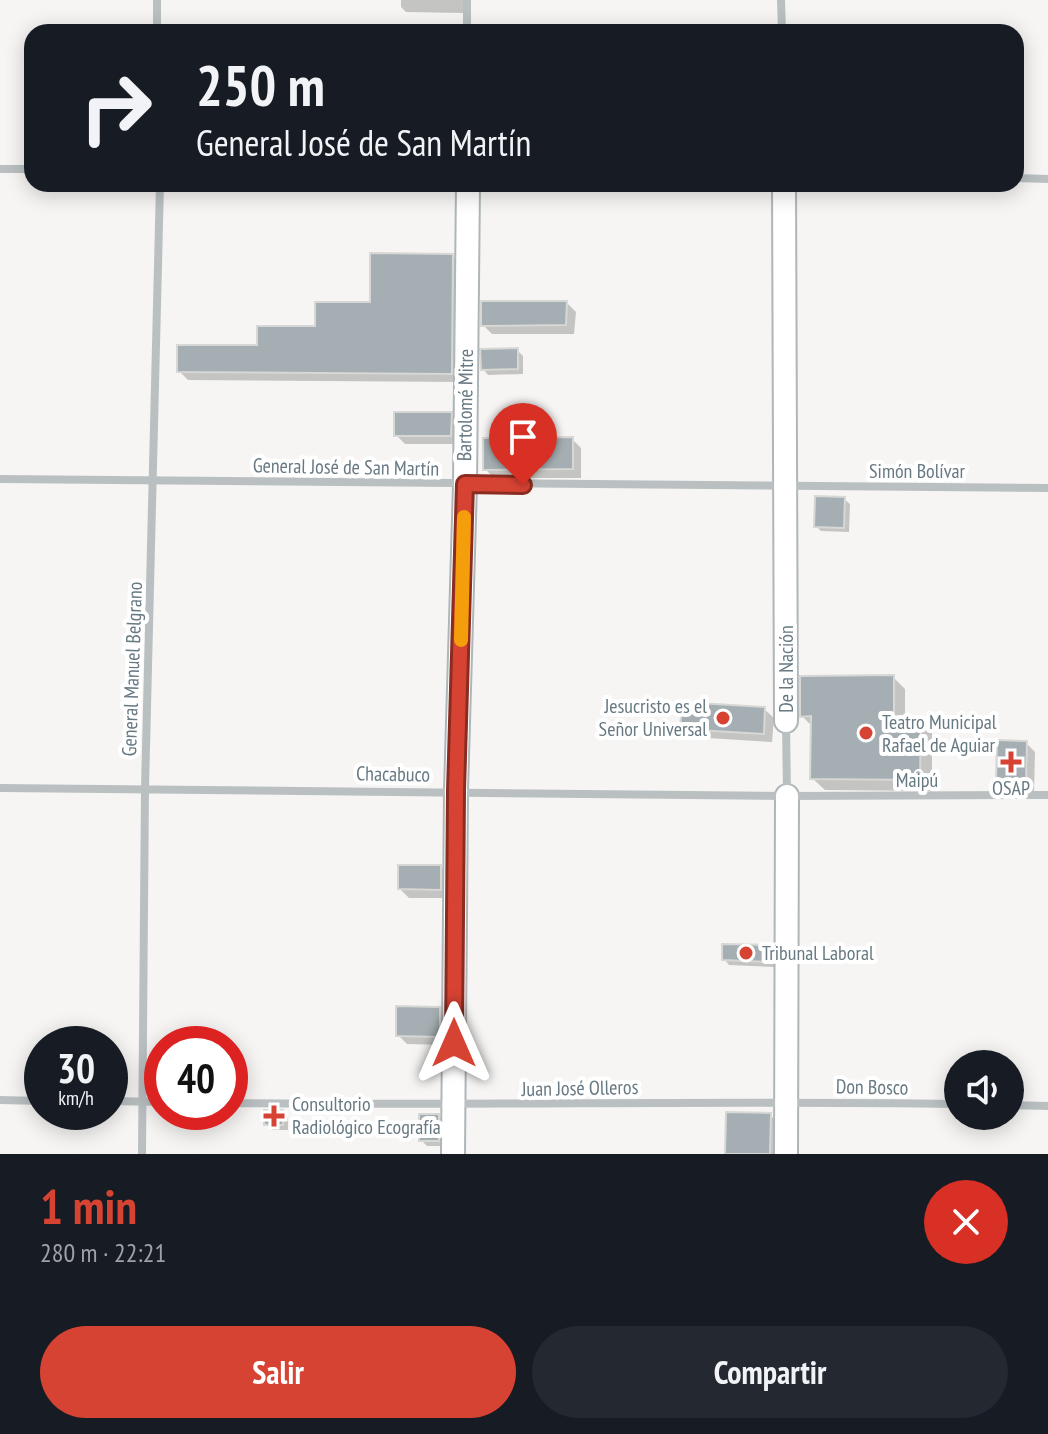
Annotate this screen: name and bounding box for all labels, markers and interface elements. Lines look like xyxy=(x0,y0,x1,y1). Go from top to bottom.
text: 250 m xyxy=(196,49,325,121)
icon: right xyxy=(64,56,168,160)
text: General José de San Martín xyxy=(196,119,531,166)
street label: Bartolomé Mitre xyxy=(451,349,479,461)
pin xyxy=(489,403,557,485)
icon: arrive xyxy=(501,415,545,459)
street label: General José de San Martín xyxy=(253,452,439,482)
street label: Simón Bolívar xyxy=(869,458,965,484)
street label: General Manuel Belgrano xyxy=(116,581,148,757)
street label: De la Nación xyxy=(773,625,799,713)
place label: Jesucristo es el Señor Universal xyxy=(599,693,707,742)
marker: Jesucristo es el Señor Universal xyxy=(714,709,732,727)
place label: Teatro Municipal Rafael de Aguiar xyxy=(882,709,997,758)
marker: Teatro Municipal Rafael de Aguiar xyxy=(857,724,875,742)
marker: OSAP xyxy=(1000,751,1022,773)
street label: Chacabuco xyxy=(356,760,430,788)
street label: Maipú xyxy=(896,767,938,793)
place label: OSAP xyxy=(992,775,1030,801)
place label: Tribunal Laboral xyxy=(762,940,874,966)
marker: Tribunal Laboral xyxy=(737,944,755,962)
position arrow xyxy=(412,1001,496,1085)
speed limit sign: 40 xyxy=(144,1026,248,1130)
text: 30 xyxy=(57,1042,95,1094)
map controls xyxy=(944,1050,1024,1130)
button: sound xyxy=(944,1050,1024,1130)
street label: Don Bosco xyxy=(836,1073,908,1101)
street label: Juan José Olleros xyxy=(520,1074,639,1102)
text: km/h xyxy=(58,1085,94,1111)
place label: Consultorio Radiológico Ecografía xyxy=(292,1091,441,1140)
marker: Consultorio Radiológico Ecografía xyxy=(263,1105,285,1127)
text: 1 min xyxy=(40,1175,137,1237)
button: close xyxy=(924,1180,1008,1264)
text: 280 m · 22:21 xyxy=(40,1236,166,1269)
button: Salir xyxy=(40,1326,516,1418)
button: Compartir xyxy=(532,1326,1008,1418)

